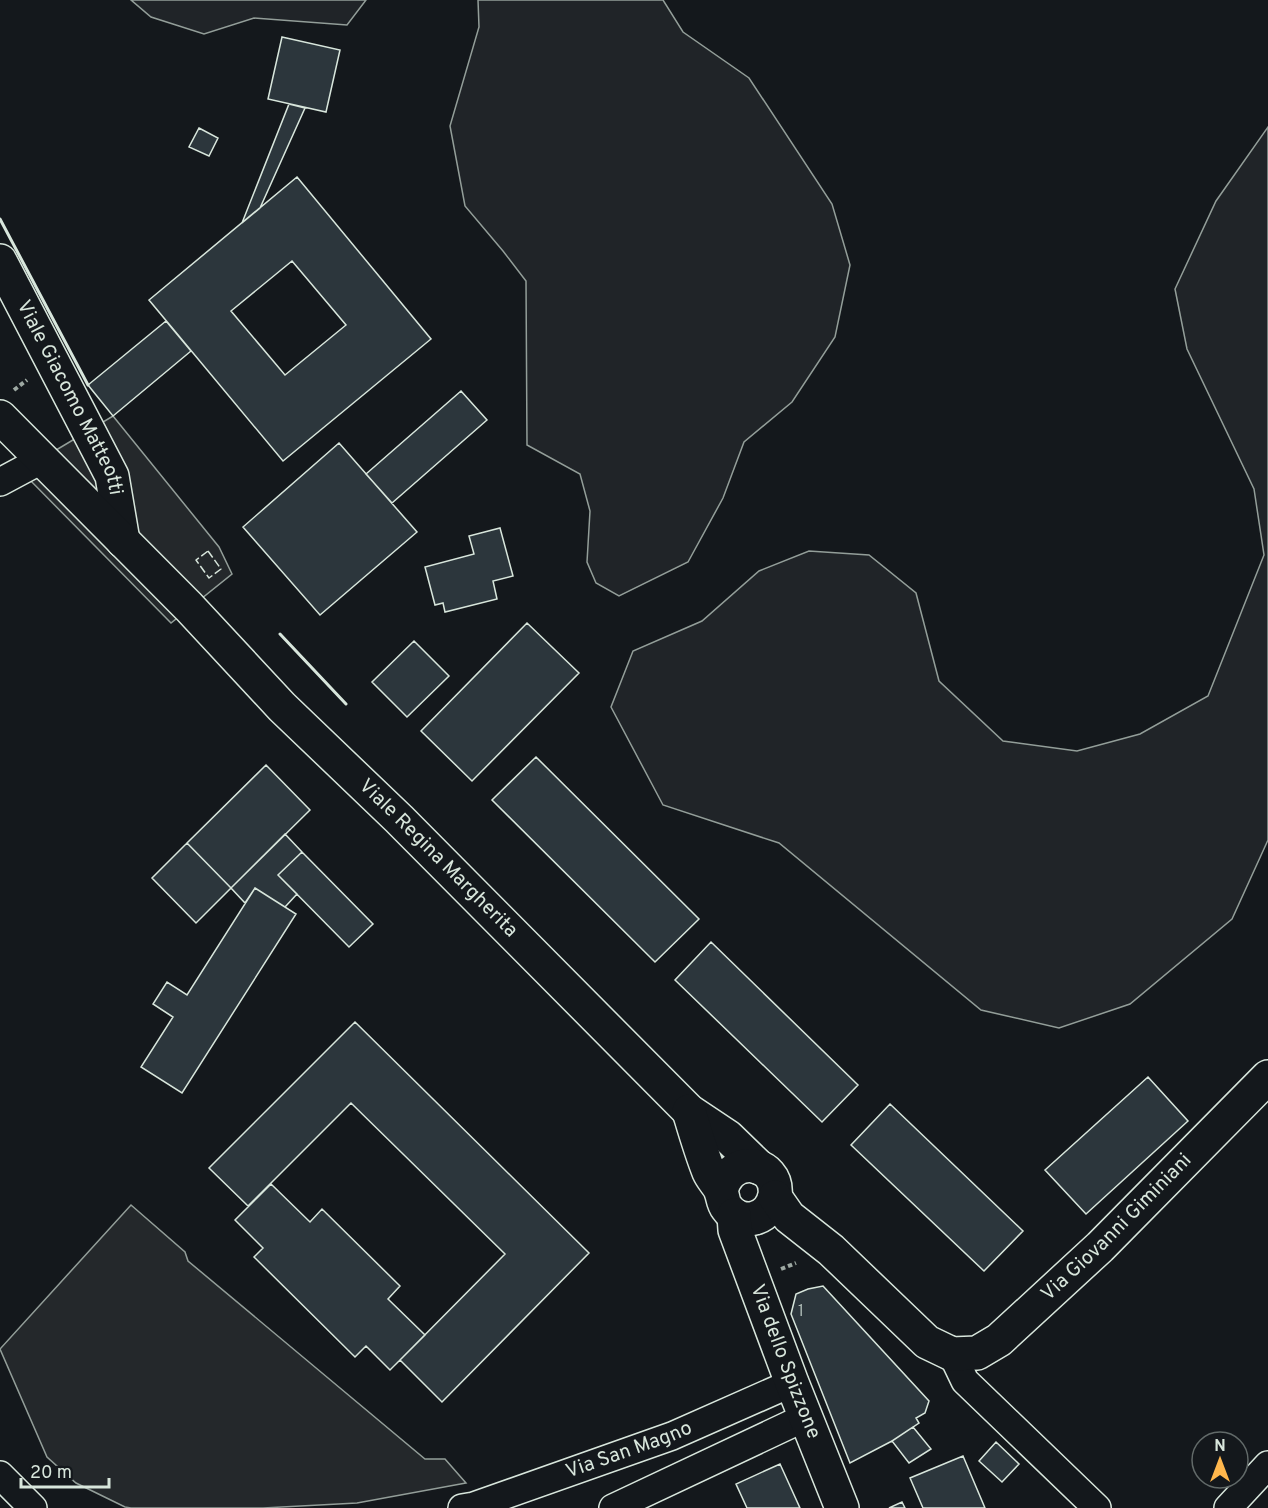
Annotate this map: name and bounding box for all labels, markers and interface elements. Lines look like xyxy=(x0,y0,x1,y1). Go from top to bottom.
street label: Viale Giacomo Matteotti xyxy=(10,296,128,497)
street label: Viale Regina Margherita xyxy=(353,774,523,944)
street label: Via Giovanni Giminiani xyxy=(1036,1148,1198,1307)
street label: Via dello Spizzone xyxy=(743,1281,826,1443)
house number: 1 xyxy=(798,1302,804,1322)
street label: Via San Magno xyxy=(563,1416,697,1485)
north arrow xyxy=(1190,1430,1250,1490)
text: N xyxy=(1214,1437,1226,1457)
scale bar xyxy=(21,1451,110,1489)
text: 20 m xyxy=(30,1462,72,1485)

